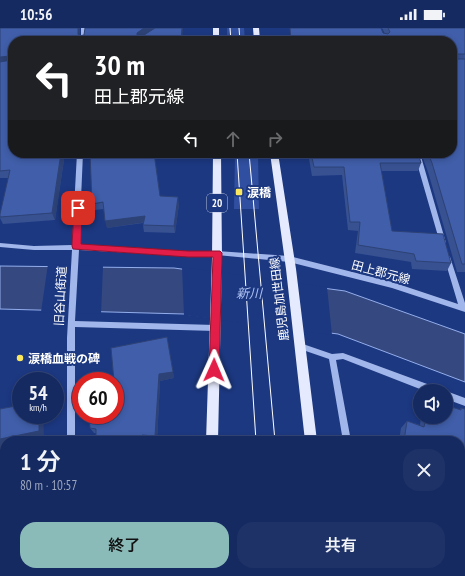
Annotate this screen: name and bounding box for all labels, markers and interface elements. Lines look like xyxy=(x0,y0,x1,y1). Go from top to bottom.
text: 10:56 xyxy=(20,5,52,24)
text: 30 m xyxy=(94,46,145,83)
icon: left xyxy=(28,52,80,104)
text: 田上郡元線 xyxy=(94,85,184,108)
icon: left xyxy=(180,128,202,150)
icon: ahead xyxy=(222,128,244,150)
icon: right xyxy=(264,128,286,150)
place label: 涙橋 xyxy=(247,185,272,200)
marker: 涙橋 xyxy=(234,187,244,197)
pin xyxy=(61,191,95,225)
road number: 20 xyxy=(207,194,227,212)
icon: arrive xyxy=(67,197,89,219)
street label: 鹿児島加世田線 xyxy=(266,256,292,342)
street label: 田上郡元線 xyxy=(350,257,412,287)
street label: 旧谷山街道 xyxy=(51,266,69,326)
water label: 新川 xyxy=(236,285,264,302)
position arrow xyxy=(193,349,235,391)
place label: 涙橋血戦の碑 xyxy=(28,351,100,366)
marker: 涙橋血戦の碑 xyxy=(15,353,25,363)
speed limit sign: 60 xyxy=(72,372,124,424)
text: 54 xyxy=(28,380,48,406)
map controls xyxy=(413,384,453,424)
button: sound xyxy=(413,384,453,424)
text: km/h xyxy=(29,401,47,414)
text: 1 分 xyxy=(20,446,60,477)
button: close xyxy=(403,449,445,491)
text: 80 m · 10:57 xyxy=(20,477,77,494)
button: 終了 xyxy=(20,522,229,568)
button: 共有 xyxy=(237,522,445,568)

